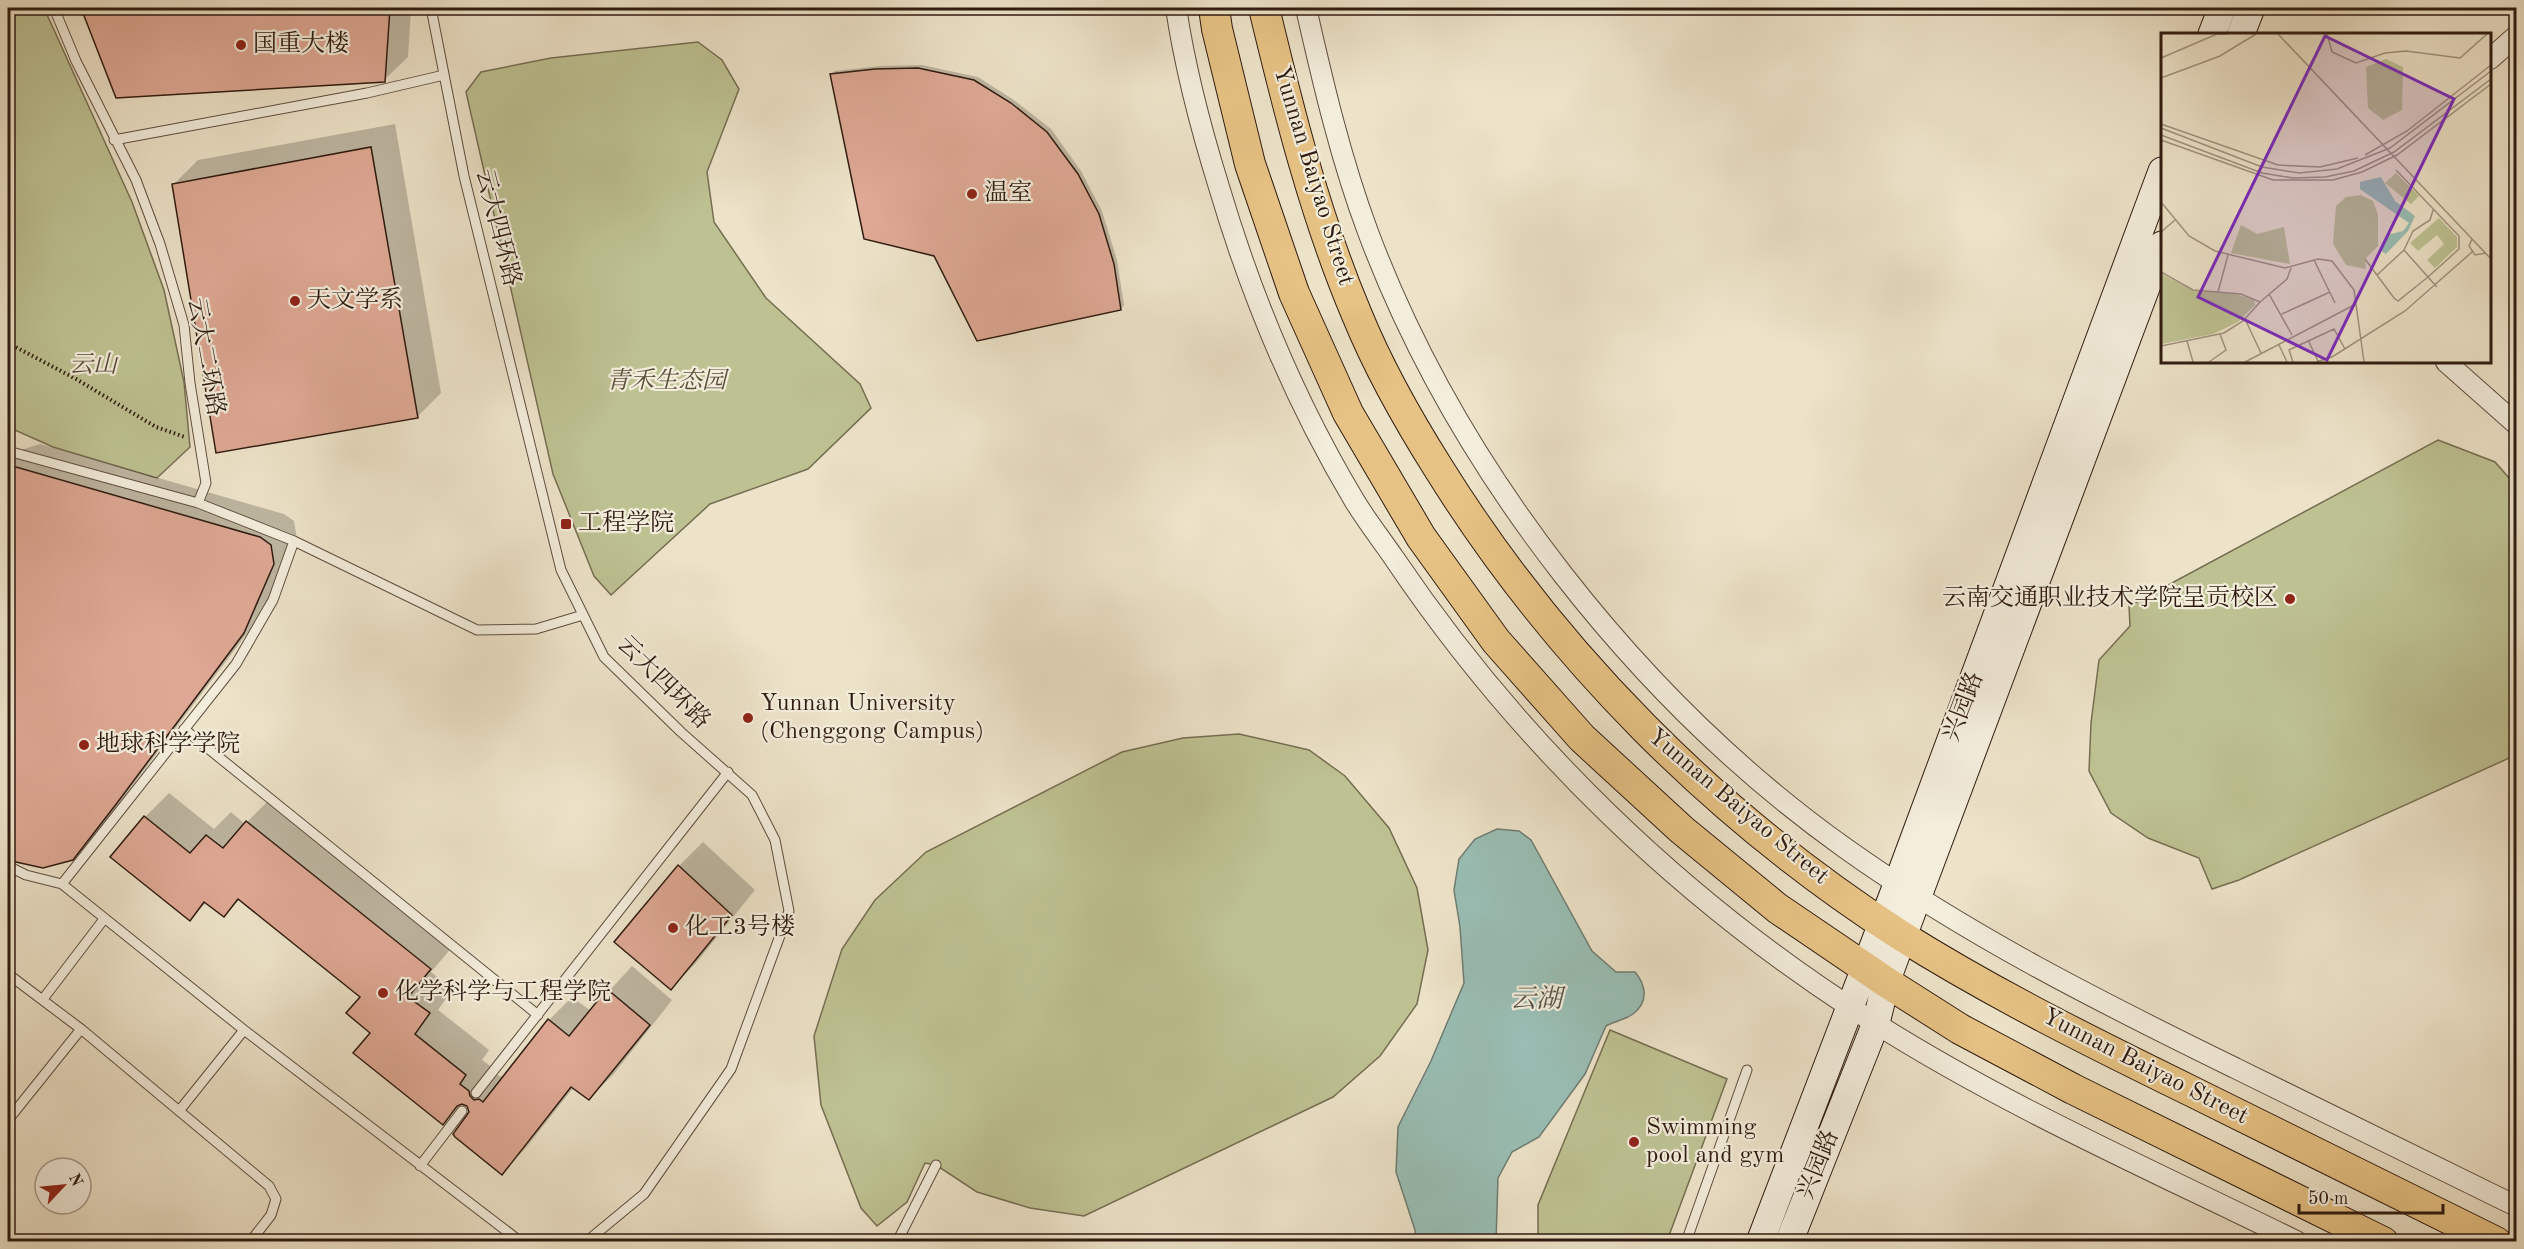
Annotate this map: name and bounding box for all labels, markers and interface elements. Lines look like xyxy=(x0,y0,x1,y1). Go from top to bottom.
place label: 国重大楼 xyxy=(253,30,349,57)
inset map xyxy=(2161,33,2491,363)
marker: 国重大楼 xyxy=(234,38,248,52)
street label: Yunnan Baiyao Street xyxy=(1268,64,1358,288)
street label: 云大四环路 xyxy=(471,166,526,289)
place label: 温室 xyxy=(984,179,1032,206)
marker: 温室 xyxy=(965,187,979,201)
place label: 天文学系 xyxy=(307,286,403,313)
marker: 天文学系 xyxy=(288,294,302,308)
street label: 云大二环路 xyxy=(183,295,230,418)
park label: 云山 xyxy=(69,352,119,378)
park label: 青禾生态园 xyxy=(606,367,730,394)
place label: 工程学院 xyxy=(578,509,674,536)
marker: 工程学院 xyxy=(559,517,573,531)
place label: 云南交通职业技术学院呈贡校区 xyxy=(1942,584,2278,611)
marker: 云南交通职业技术学院呈贡校区 xyxy=(2283,592,2297,606)
street label: 云大四环路 xyxy=(612,630,716,734)
street label: 兴园路 xyxy=(1937,668,1988,745)
place label: Yunnan University (Chenggong Campus) xyxy=(760,692,984,744)
marker: Yunnan University (Chenggong Campus) xyxy=(741,711,755,725)
street label: Yunnan Baiyao Street xyxy=(1643,725,1833,889)
place label: 地球科学学院 xyxy=(96,730,240,757)
marker: 地球科学学院 xyxy=(77,738,91,752)
place label: 化工3号楼 xyxy=(685,913,795,940)
marker: 化工3号楼 xyxy=(666,921,680,935)
place label: 化学科学与工程学院 xyxy=(395,978,611,1005)
water label: 云湖 xyxy=(1510,985,1566,1013)
marker: 化学科学与工程学院 xyxy=(376,986,390,1000)
street label: Yunnan Baiyao Street xyxy=(2038,1005,2252,1129)
place label: Swimming pool and gym xyxy=(1646,1116,1784,1168)
street label: 兴园路 xyxy=(1792,1126,1844,1203)
marker: Swimming pool and gym xyxy=(1627,1135,1641,1149)
north arrow xyxy=(33,1156,93,1216)
text: N xyxy=(65,1171,85,1190)
scale bar xyxy=(2299,1177,2443,1215)
text: 50 m xyxy=(2308,1190,2348,1208)

